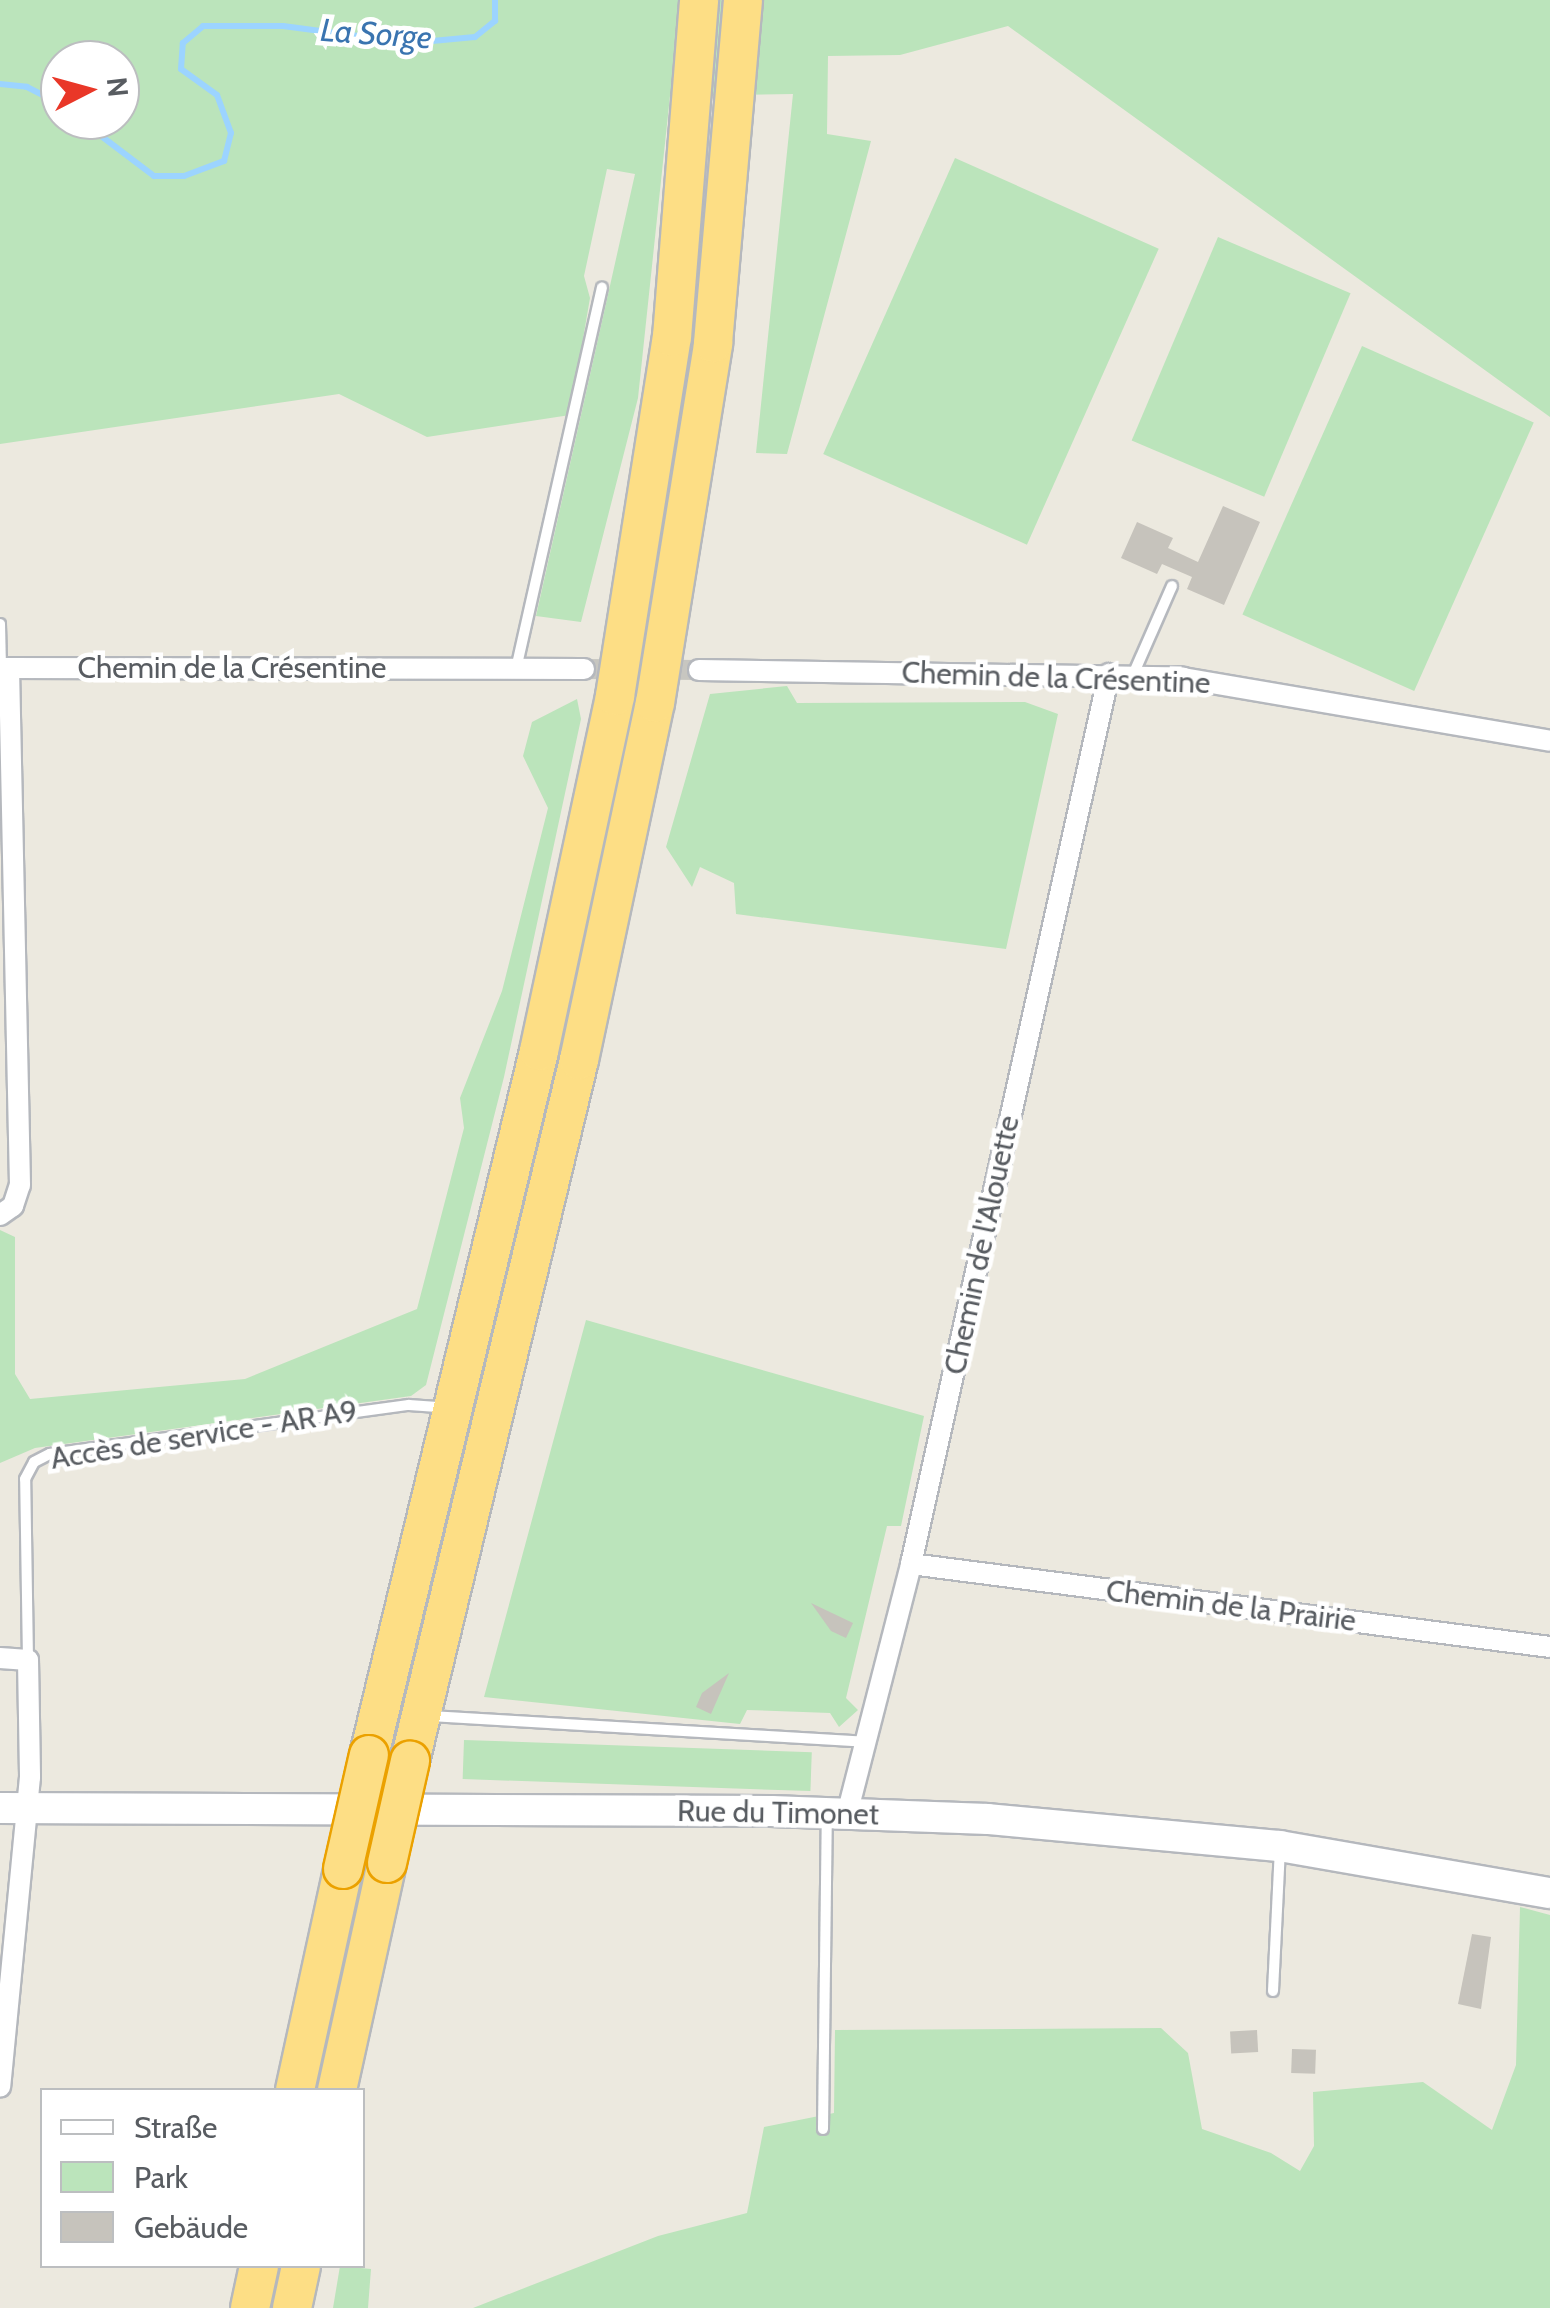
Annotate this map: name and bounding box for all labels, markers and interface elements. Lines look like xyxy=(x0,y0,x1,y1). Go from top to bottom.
water label: La Sorge xyxy=(319,11,433,57)
north arrow xyxy=(40,40,140,140)
text: N xyxy=(100,75,136,99)
street label: Chemin de la Crésentine xyxy=(78,650,386,686)
street label: Chemin de la Crésentine xyxy=(901,655,1211,701)
street label: Chemin de l'Alouette xyxy=(937,1112,1027,1378)
street label: Accès de service - AR A9 xyxy=(48,1393,360,1477)
street label: Chemin de la Prairie xyxy=(1104,1573,1358,1639)
street label: Rue du Timonet xyxy=(677,1793,879,1833)
legend xyxy=(40,2088,365,2268)
text: Straße xyxy=(134,2109,217,2146)
text: Park xyxy=(134,2159,188,2196)
text: Gebäude xyxy=(134,2209,248,2246)

